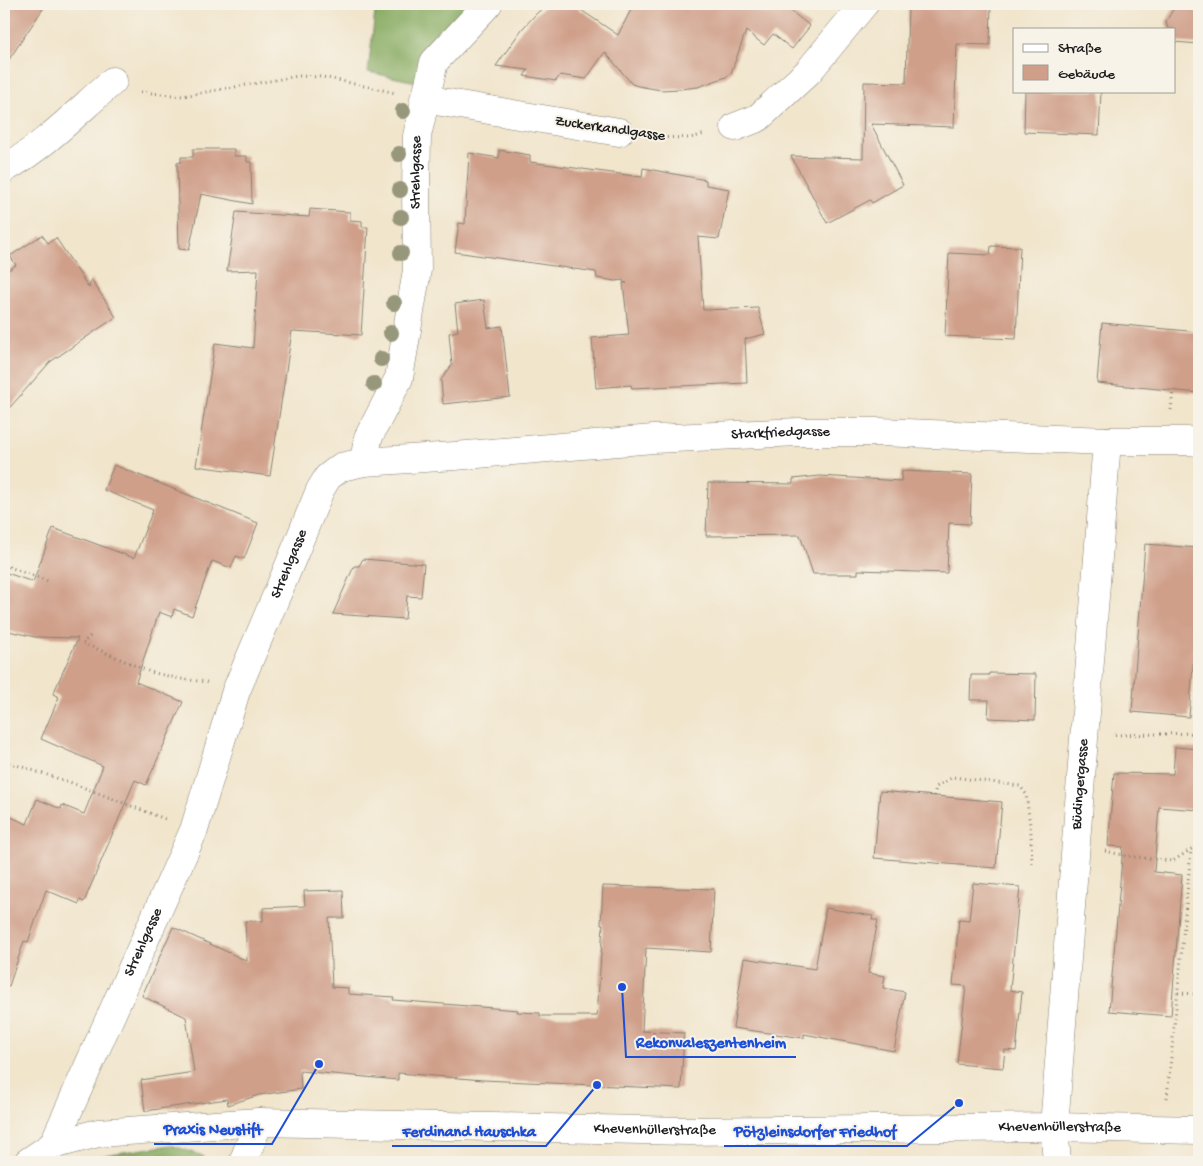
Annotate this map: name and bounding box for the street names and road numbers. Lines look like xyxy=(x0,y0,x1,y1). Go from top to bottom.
street label: Zuckerkandlgasse xyxy=(554,112,667,146)
street label: Strehlgasse xyxy=(407,135,426,209)
street label: Starkfriedgasse xyxy=(731,423,830,444)
street label: Strehlgasse xyxy=(267,527,312,601)
street label: Büdingergasse xyxy=(1068,738,1093,831)
street label: Strehlgasse xyxy=(121,905,167,979)
street label: Khevenhüllerstraße xyxy=(998,1118,1121,1137)
street label: Khevenhüllerstraße xyxy=(593,1120,716,1140)

